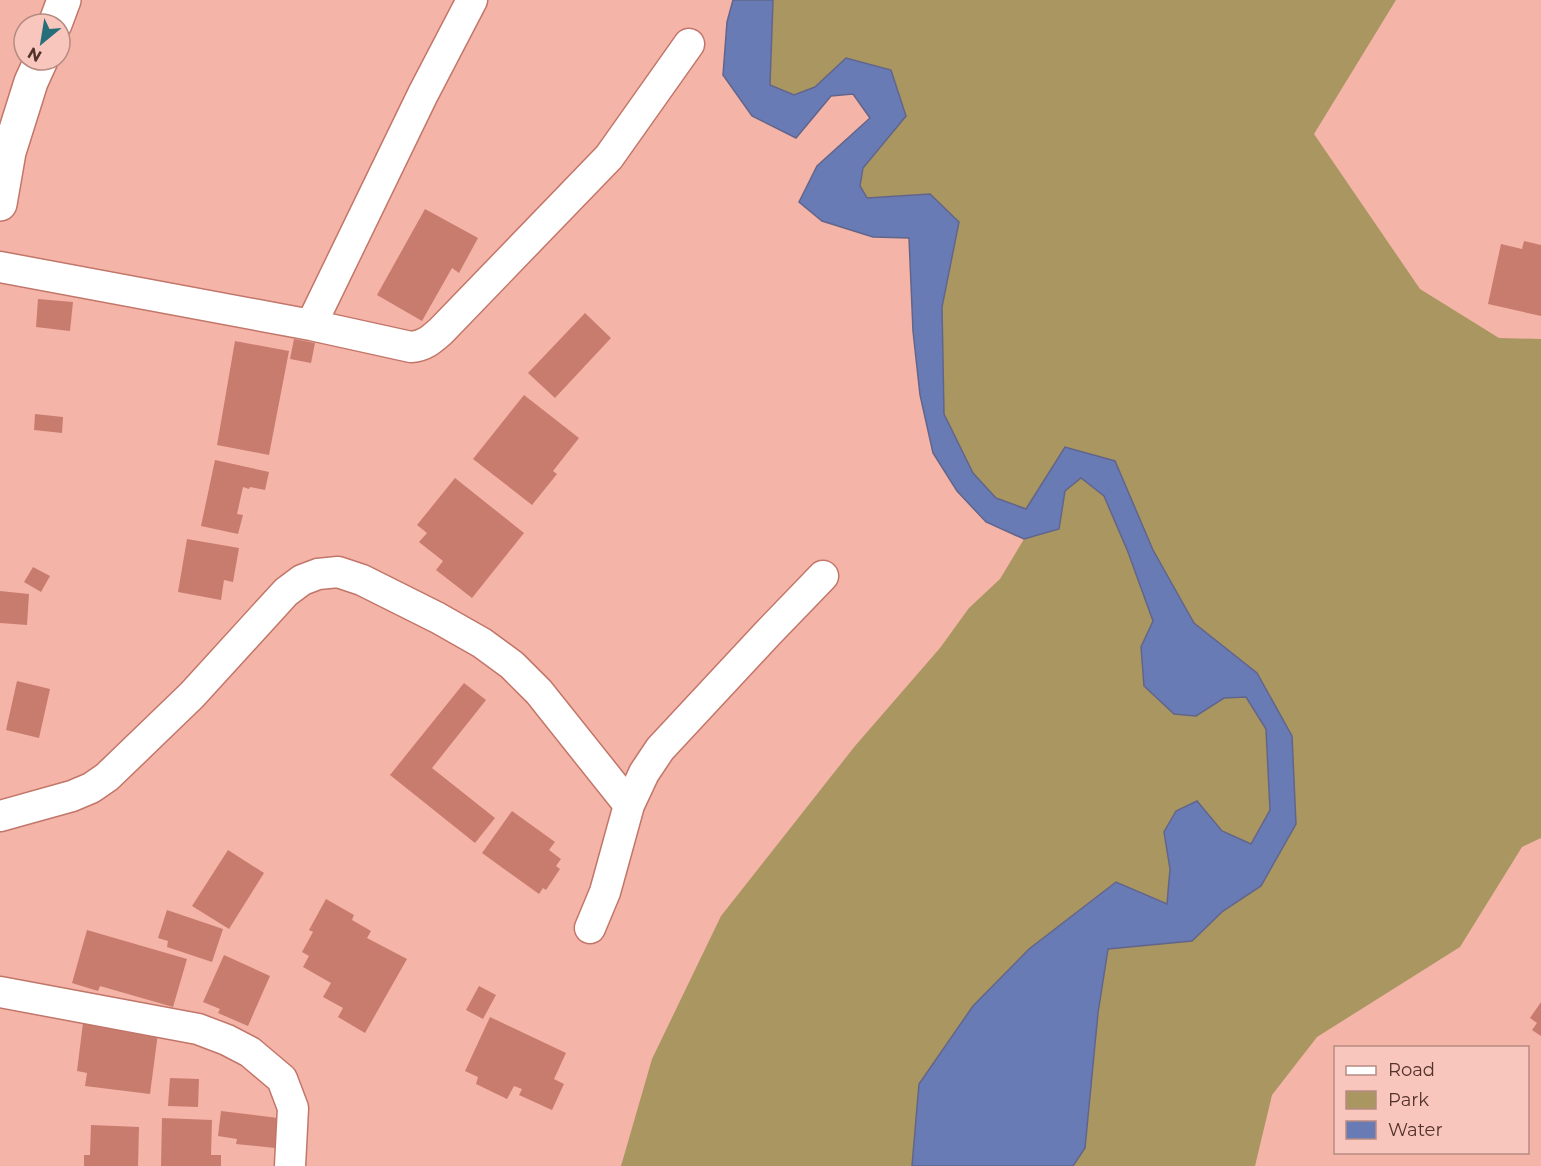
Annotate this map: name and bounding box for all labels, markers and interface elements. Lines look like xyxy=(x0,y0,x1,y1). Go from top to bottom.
north arrow xyxy=(12,12,72,72)
text: N xyxy=(24,43,45,66)
legend xyxy=(1334,1046,1529,1154)
text: Road xyxy=(1388,1059,1435,1081)
text: Park xyxy=(1388,1089,1429,1111)
text: Water xyxy=(1388,1119,1443,1141)

